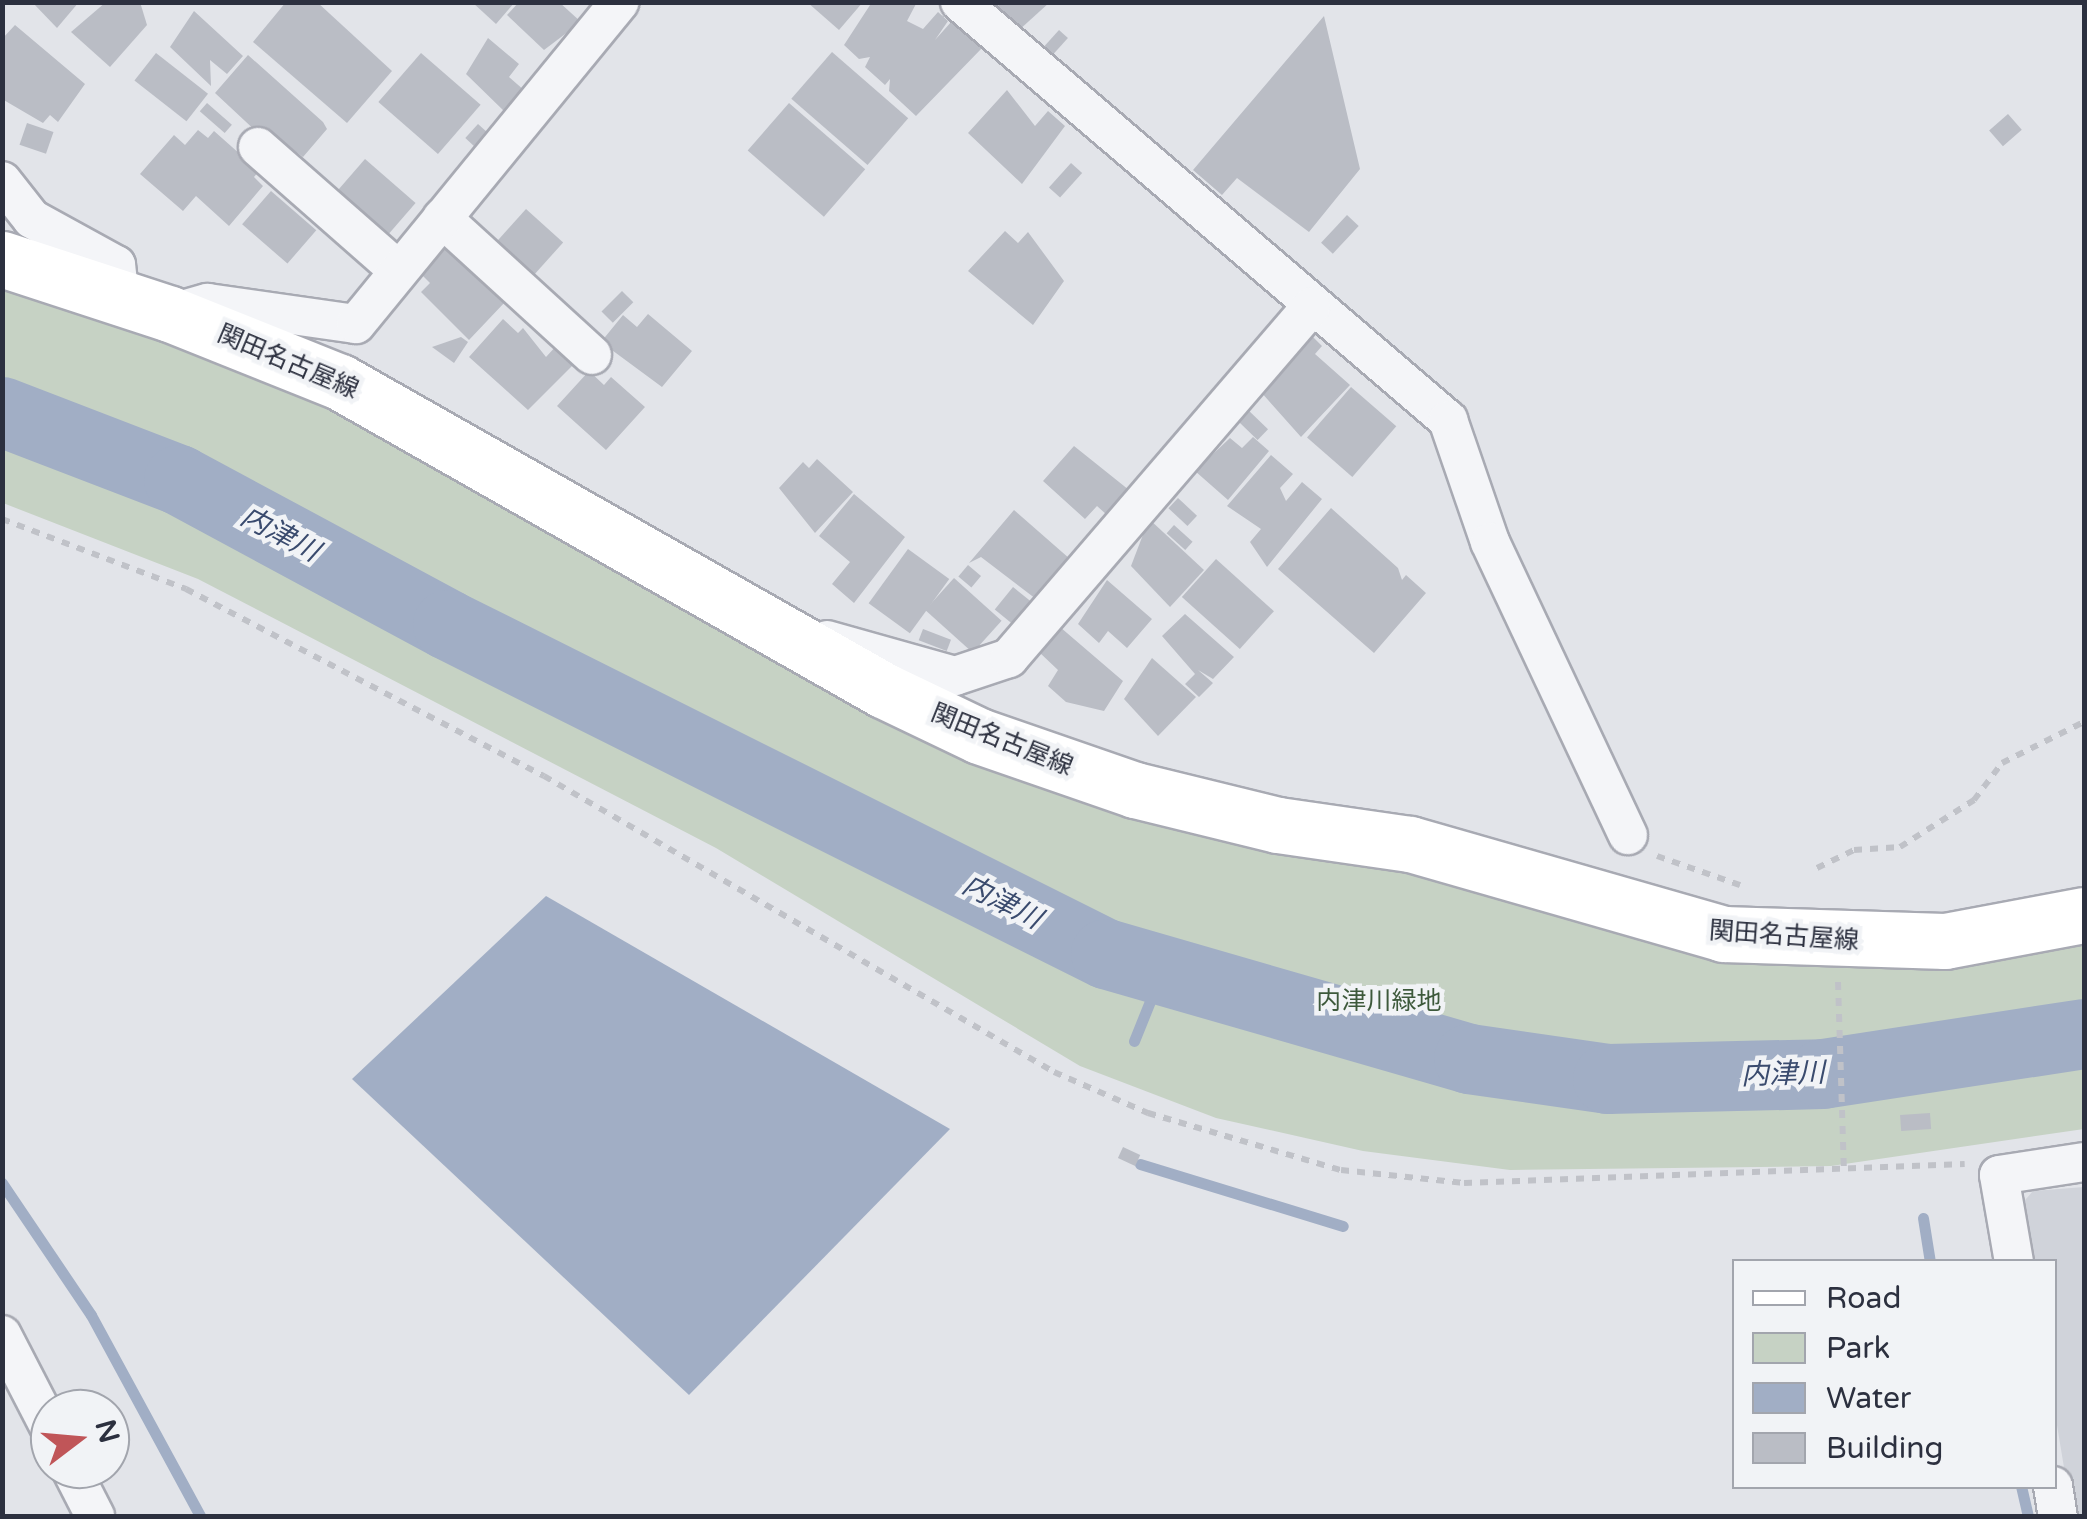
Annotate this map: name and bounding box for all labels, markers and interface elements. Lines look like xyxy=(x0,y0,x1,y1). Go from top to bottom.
street label: 関田名古屋線 xyxy=(213,319,363,405)
water label: 内津川 xyxy=(235,499,325,569)
street label: 関田名古屋線 xyxy=(927,698,1077,782)
water label: 内津川 xyxy=(957,868,1047,936)
street label: 関田名古屋線 xyxy=(1708,916,1860,956)
park label: 内津川緑地 xyxy=(1317,986,1441,1016)
water label: 内津川 xyxy=(1740,1056,1826,1092)
legend xyxy=(1732,1259,2057,1489)
text: Road xyxy=(1826,1280,1901,1317)
text: Park xyxy=(1826,1330,1890,1367)
text: Water xyxy=(1826,1380,1911,1417)
north arrow xyxy=(30,1389,130,1489)
text: N xyxy=(87,1416,126,1447)
text: Building xyxy=(1826,1430,1943,1467)

